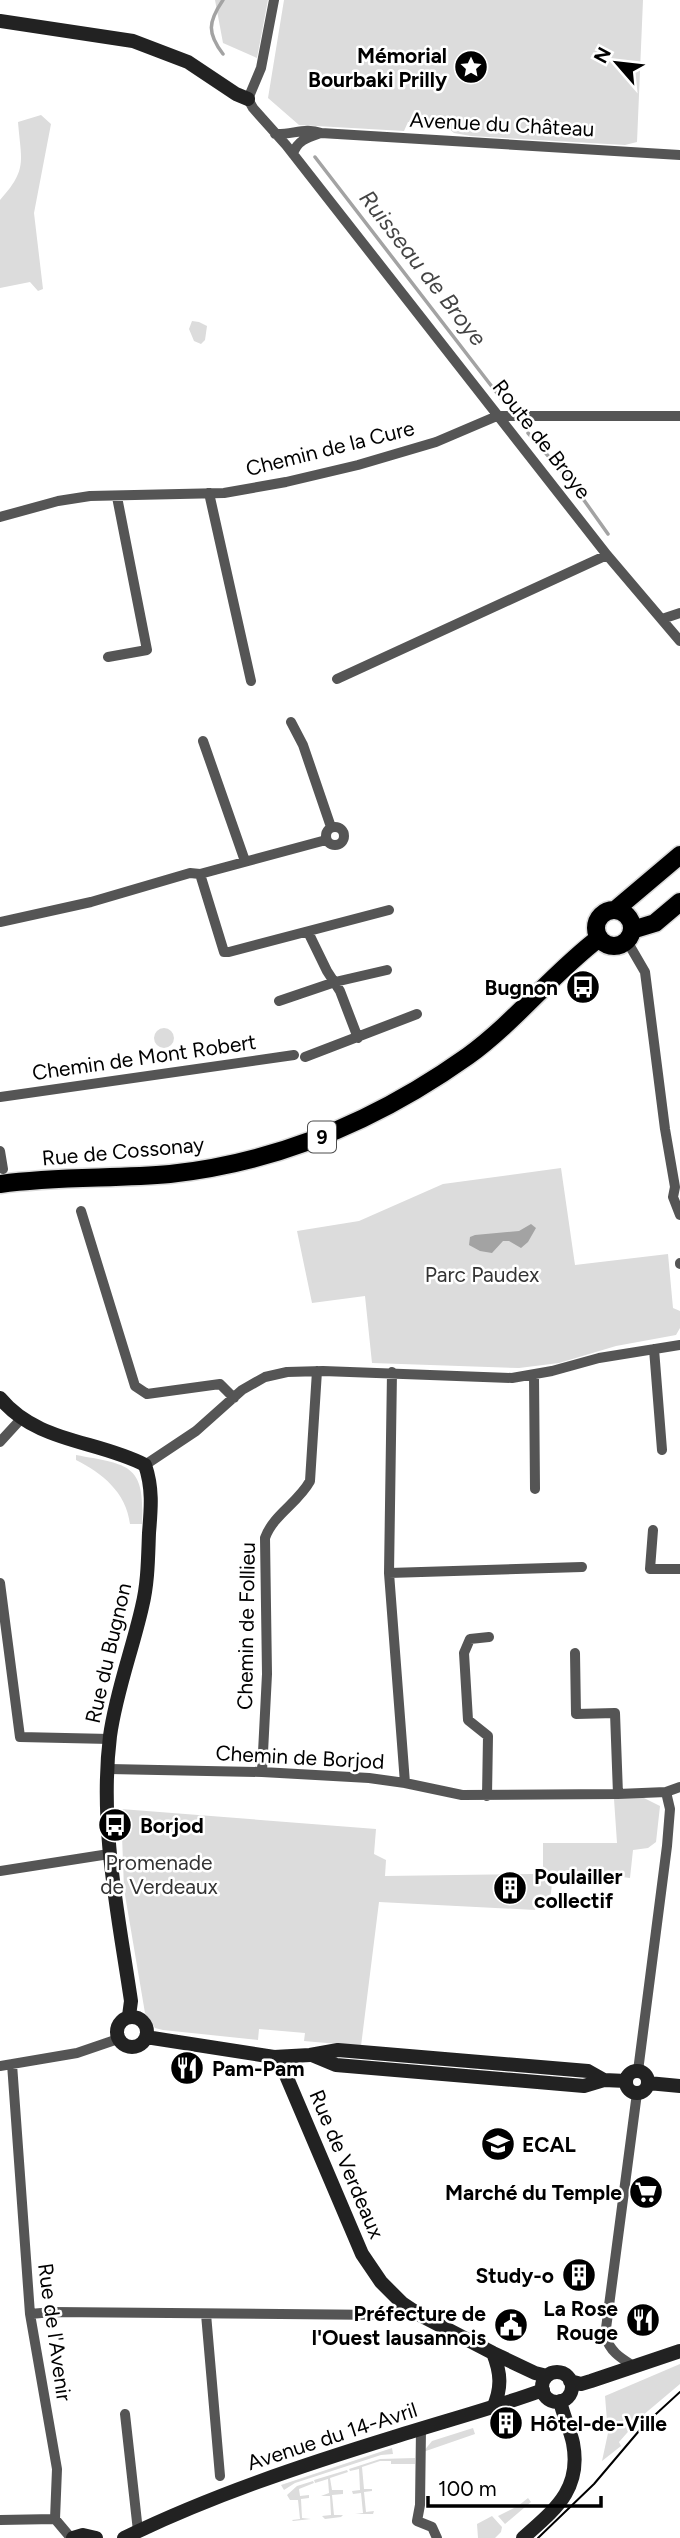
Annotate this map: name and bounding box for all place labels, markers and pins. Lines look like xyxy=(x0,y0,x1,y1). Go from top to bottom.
place label: Mémorial Bourbaki Prilly xyxy=(308,43,448,92)
place icon: Mémorial Bourbaki Prilly xyxy=(452,48,490,86)
bus stop icon: Bugnon xyxy=(564,968,602,1006)
place label: Bugnon xyxy=(485,975,558,1000)
bus stop icon: Borjod xyxy=(96,1806,134,1844)
place label: Borjod xyxy=(140,1813,204,1838)
place label: Poulailler collectif xyxy=(534,1864,622,1913)
building icon: Poulailler collectif xyxy=(491,1869,529,1907)
restaurant icon: Pam-Pam xyxy=(168,2049,206,2087)
place label: Pam-Pam xyxy=(212,2056,304,2081)
school or university icon: ECAL xyxy=(479,2125,517,2163)
place label: ECAL xyxy=(522,2132,576,2157)
supermarket icon: Marché du Temple xyxy=(627,2173,665,2211)
place label: Marché du Temple xyxy=(445,2180,622,2205)
building icon: Study-o xyxy=(560,2256,598,2294)
place label: Study-o xyxy=(476,2263,554,2288)
place label: La Rose Rouge xyxy=(543,2296,618,2345)
place label: Préfecture de l'Ouest lausannois xyxy=(312,2301,486,2350)
restaurant icon: La Rose Rouge xyxy=(624,2301,662,2339)
public building icon: Préfecture de l'Ouest lausannois xyxy=(492,2306,530,2344)
building icon: Hôtel-de-Ville xyxy=(487,2404,525,2442)
place label: Hôtel-de-Ville xyxy=(530,2411,667,2436)

